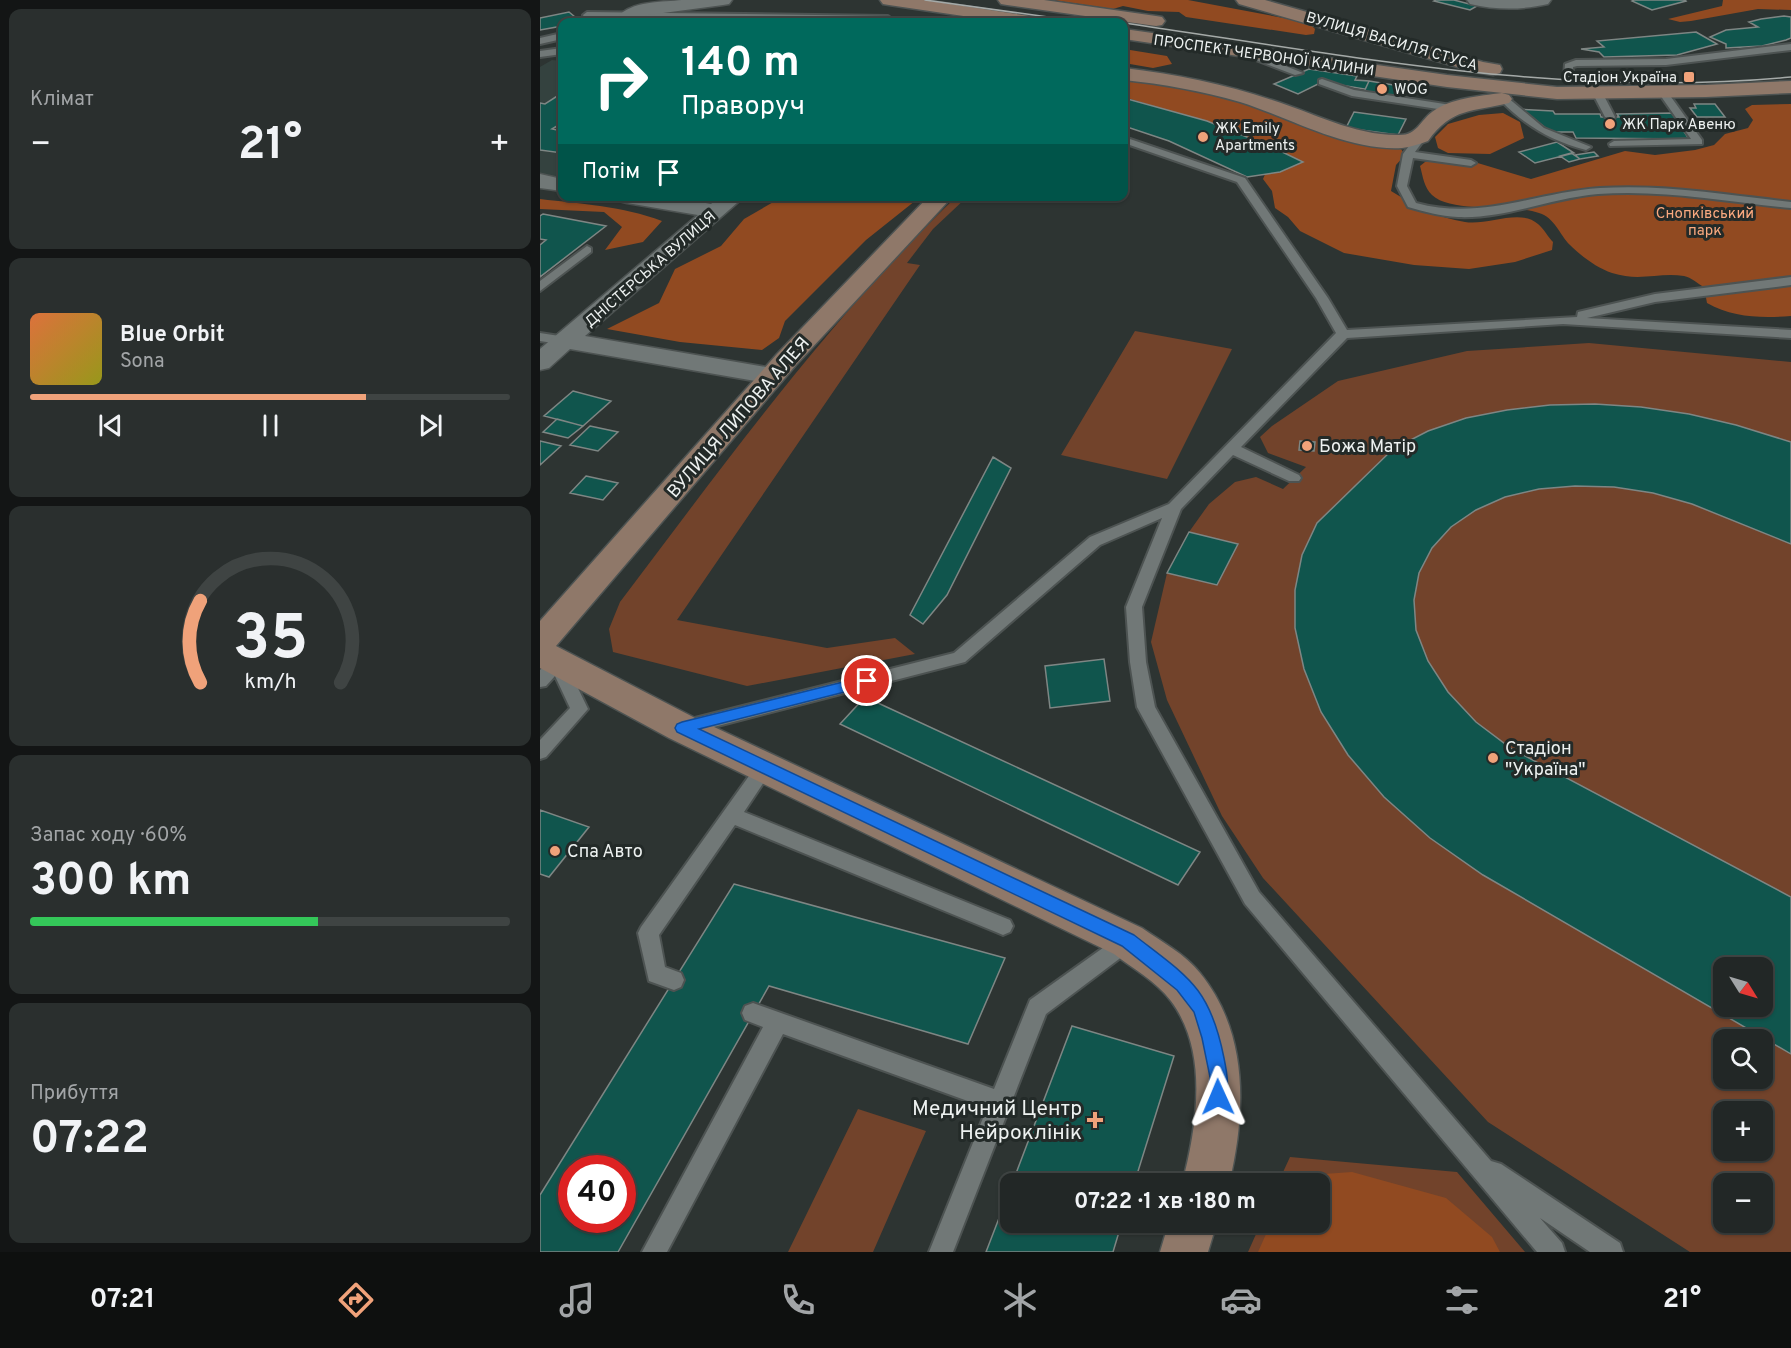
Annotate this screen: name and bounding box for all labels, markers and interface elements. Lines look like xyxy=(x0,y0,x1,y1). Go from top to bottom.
street label: ВУЛИЦЯ ВАСИЛЯ СТУСА xyxy=(1304,9,1480,76)
street label: ПРОСПЕКТ ЧЕРВОНОЇ КАЛИНИ xyxy=(1152,31,1376,81)
text: 140 m xyxy=(681,38,800,91)
icon: right xyxy=(582,42,660,120)
place label: Стадіон Україна xyxy=(1563,69,1677,88)
marker: Стадіон Україна xyxy=(1682,70,1696,84)
place label: WOG xyxy=(1394,81,1428,100)
marker: WOG xyxy=(1375,82,1389,96)
text: Клімат xyxy=(30,87,94,113)
text: Праворуч xyxy=(681,90,805,124)
place label: ЖК Парк Авеню xyxy=(1622,116,1736,135)
marker: ЖК Парк Авеню xyxy=(1603,117,1617,131)
text: 21° xyxy=(238,118,302,175)
place label: ЖК Emily Apartments xyxy=(1215,120,1295,156)
text: − xyxy=(30,125,51,167)
text: + xyxy=(489,125,510,167)
marker: ЖК Emily Apartments xyxy=(1196,130,1210,144)
icon: arrive xyxy=(652,156,685,189)
text: Потім xyxy=(582,159,640,186)
park label: Снопківський парк xyxy=(1656,205,1754,241)
street label: ДНІСТЕРСЬКА ВУЛИЦЯ xyxy=(581,208,721,332)
text: Blue Orbit xyxy=(120,322,225,349)
street label: ВУЛИЦЯ ЛИПОВА АЛЕЯ xyxy=(663,333,815,503)
text: Sona xyxy=(120,349,165,375)
icon: previous xyxy=(94,409,127,442)
icon: pause xyxy=(254,409,287,442)
icon: next xyxy=(414,409,447,442)
place label: Божа Матір xyxy=(1319,436,1416,459)
marker: Божа Матір xyxy=(1300,439,1314,453)
text: 35 xyxy=(232,602,308,681)
pin xyxy=(841,655,892,706)
icon: arrive xyxy=(850,664,883,697)
text: km/h xyxy=(244,669,296,696)
place label: Стадіон "Україна" xyxy=(1505,738,1586,782)
marker: Стадіон "Україна" xyxy=(1486,751,1500,765)
text: Запас ходу · 60% xyxy=(30,823,187,849)
place label: Спа Авто xyxy=(567,841,643,864)
marker: Спа Авто xyxy=(548,844,562,858)
text: 300 km xyxy=(30,854,192,911)
north arrow xyxy=(1713,957,1773,1017)
map controls xyxy=(1713,957,1773,1233)
button: search xyxy=(1713,1029,1773,1089)
position arrow xyxy=(1186,1065,1250,1129)
text: Прибуття xyxy=(30,1081,119,1107)
place label: Медичний Центр Нейроклінік xyxy=(912,1096,1082,1147)
button: + xyxy=(1713,1101,1773,1161)
marker: Медичний Центр Нейроклінік xyxy=(1086,1111,1104,1129)
text: 07:22 xyxy=(30,1112,149,1169)
speed limit sign: 40 xyxy=(558,1155,636,1233)
button: − xyxy=(1713,1173,1773,1233)
text: 07:22 · 1 хв · 180 m xyxy=(1074,1189,1256,1216)
icon: directions xyxy=(335,1279,377,1321)
icon: music xyxy=(556,1279,598,1321)
icon: phone xyxy=(777,1279,819,1321)
icon: climate xyxy=(999,1279,1041,1321)
icon: car xyxy=(1220,1279,1262,1321)
icon: filters xyxy=(1441,1279,1483,1321)
text: 07:21 xyxy=(90,1283,155,1317)
text: 21° xyxy=(1663,1283,1701,1317)

